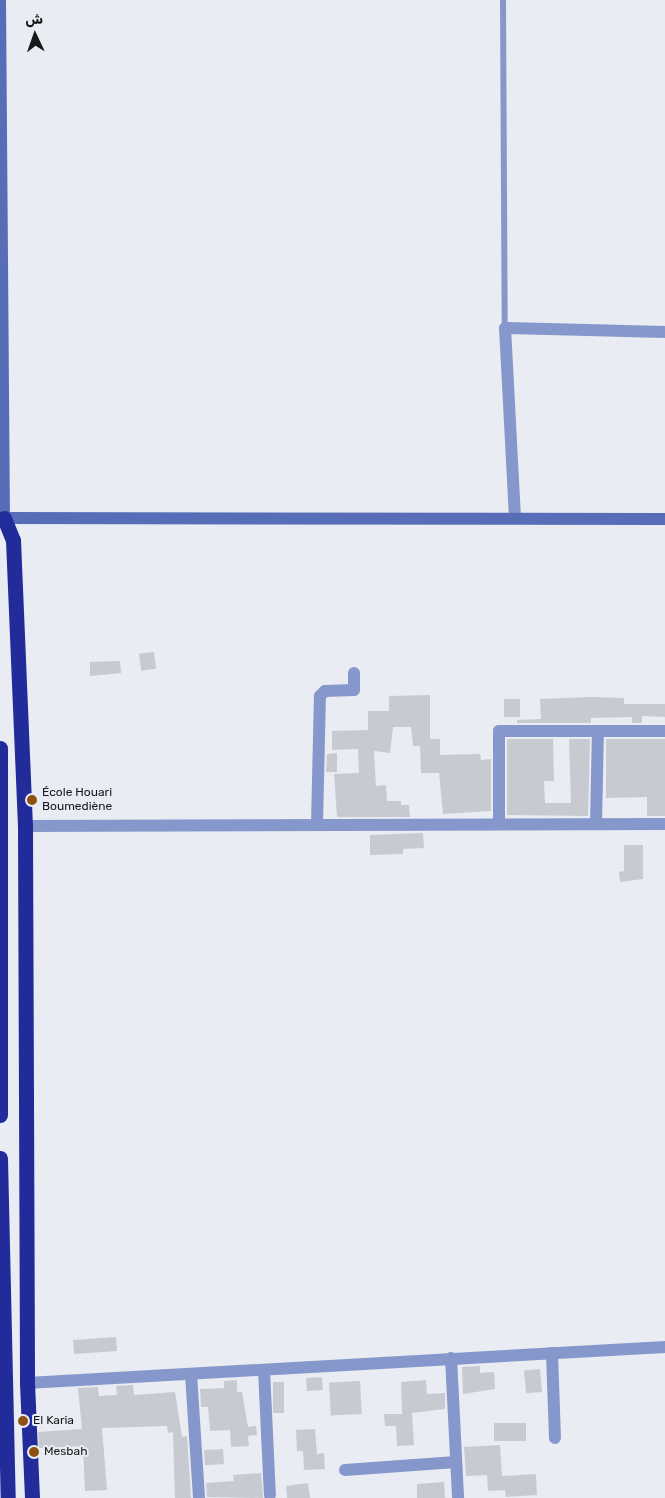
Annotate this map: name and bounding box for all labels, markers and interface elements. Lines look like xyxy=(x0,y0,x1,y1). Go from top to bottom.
north arrow xyxy=(10,10,60,60)
text: ش xyxy=(25,11,43,28)
place label: École Houari Boumediène xyxy=(42,786,112,814)
marker: École Houari Boumediène xyxy=(26,794,38,806)
place label: El Karia xyxy=(33,1414,74,1428)
marker: El Karia xyxy=(17,1415,29,1427)
place label: Mesbah xyxy=(44,1445,87,1459)
marker: Mesbah xyxy=(28,1446,40,1458)

